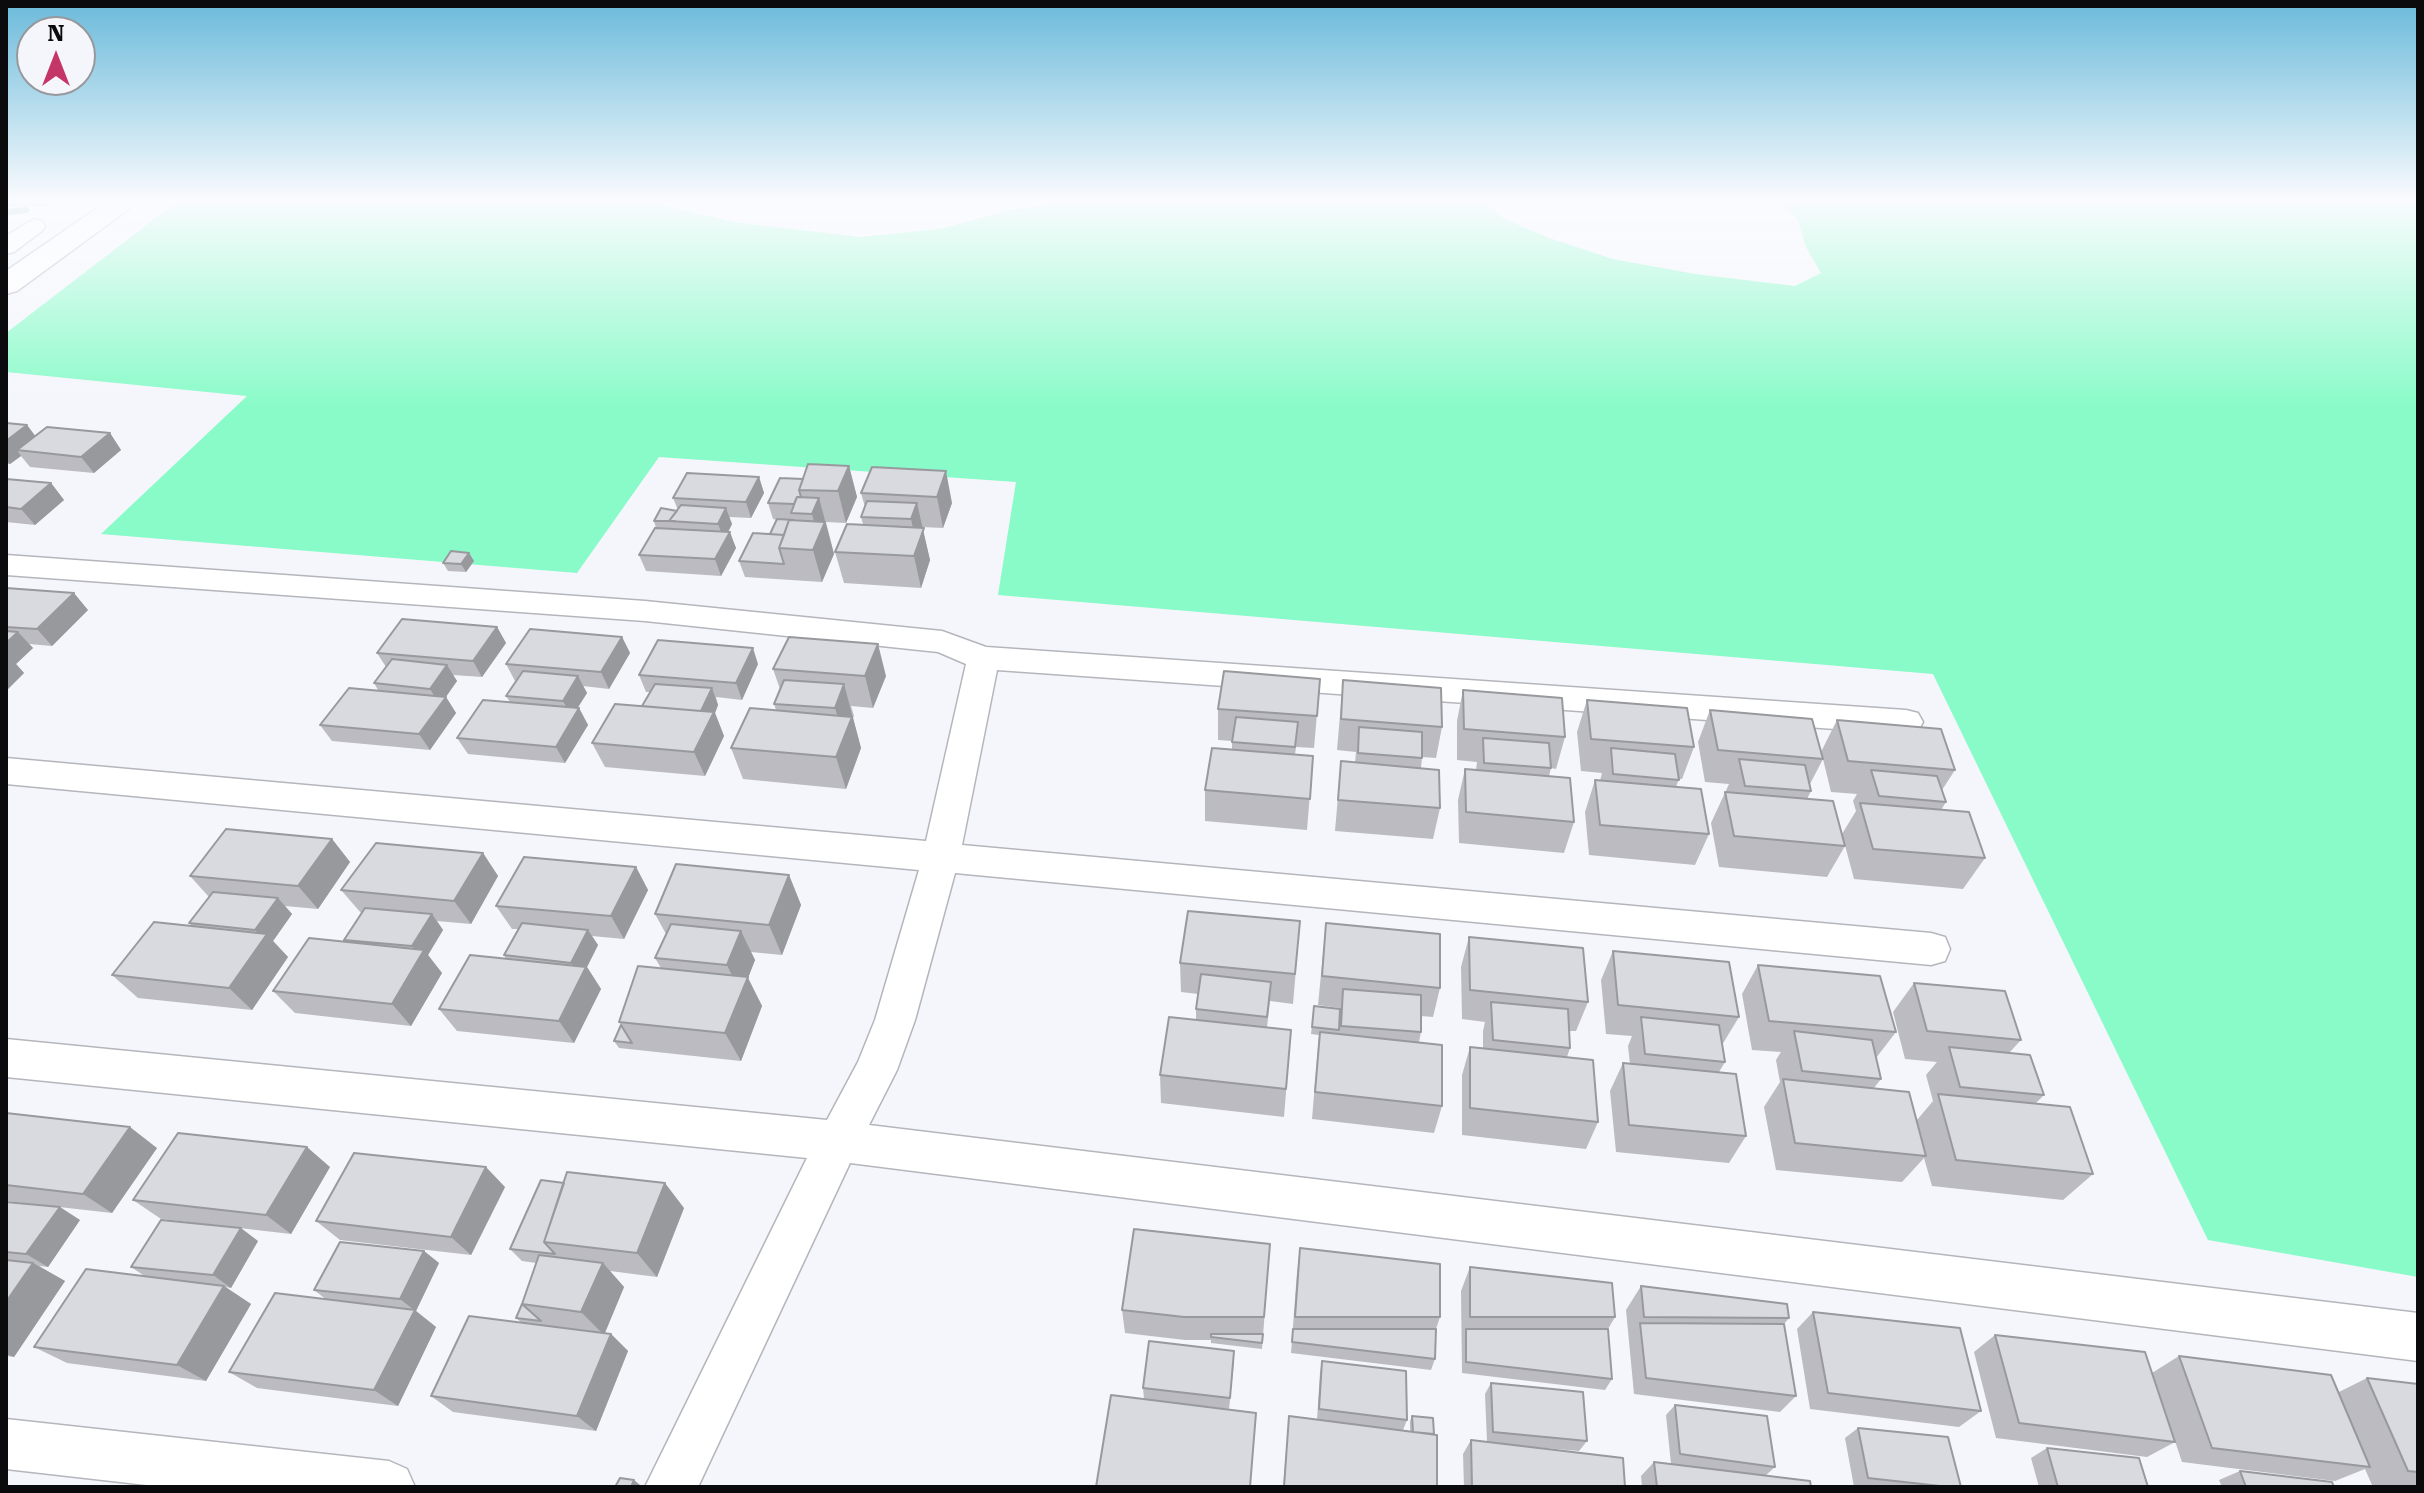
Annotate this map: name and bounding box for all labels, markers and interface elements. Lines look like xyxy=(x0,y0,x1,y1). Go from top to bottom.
north arrow xyxy=(16,16,96,96)
text: N xyxy=(48,21,64,46)

